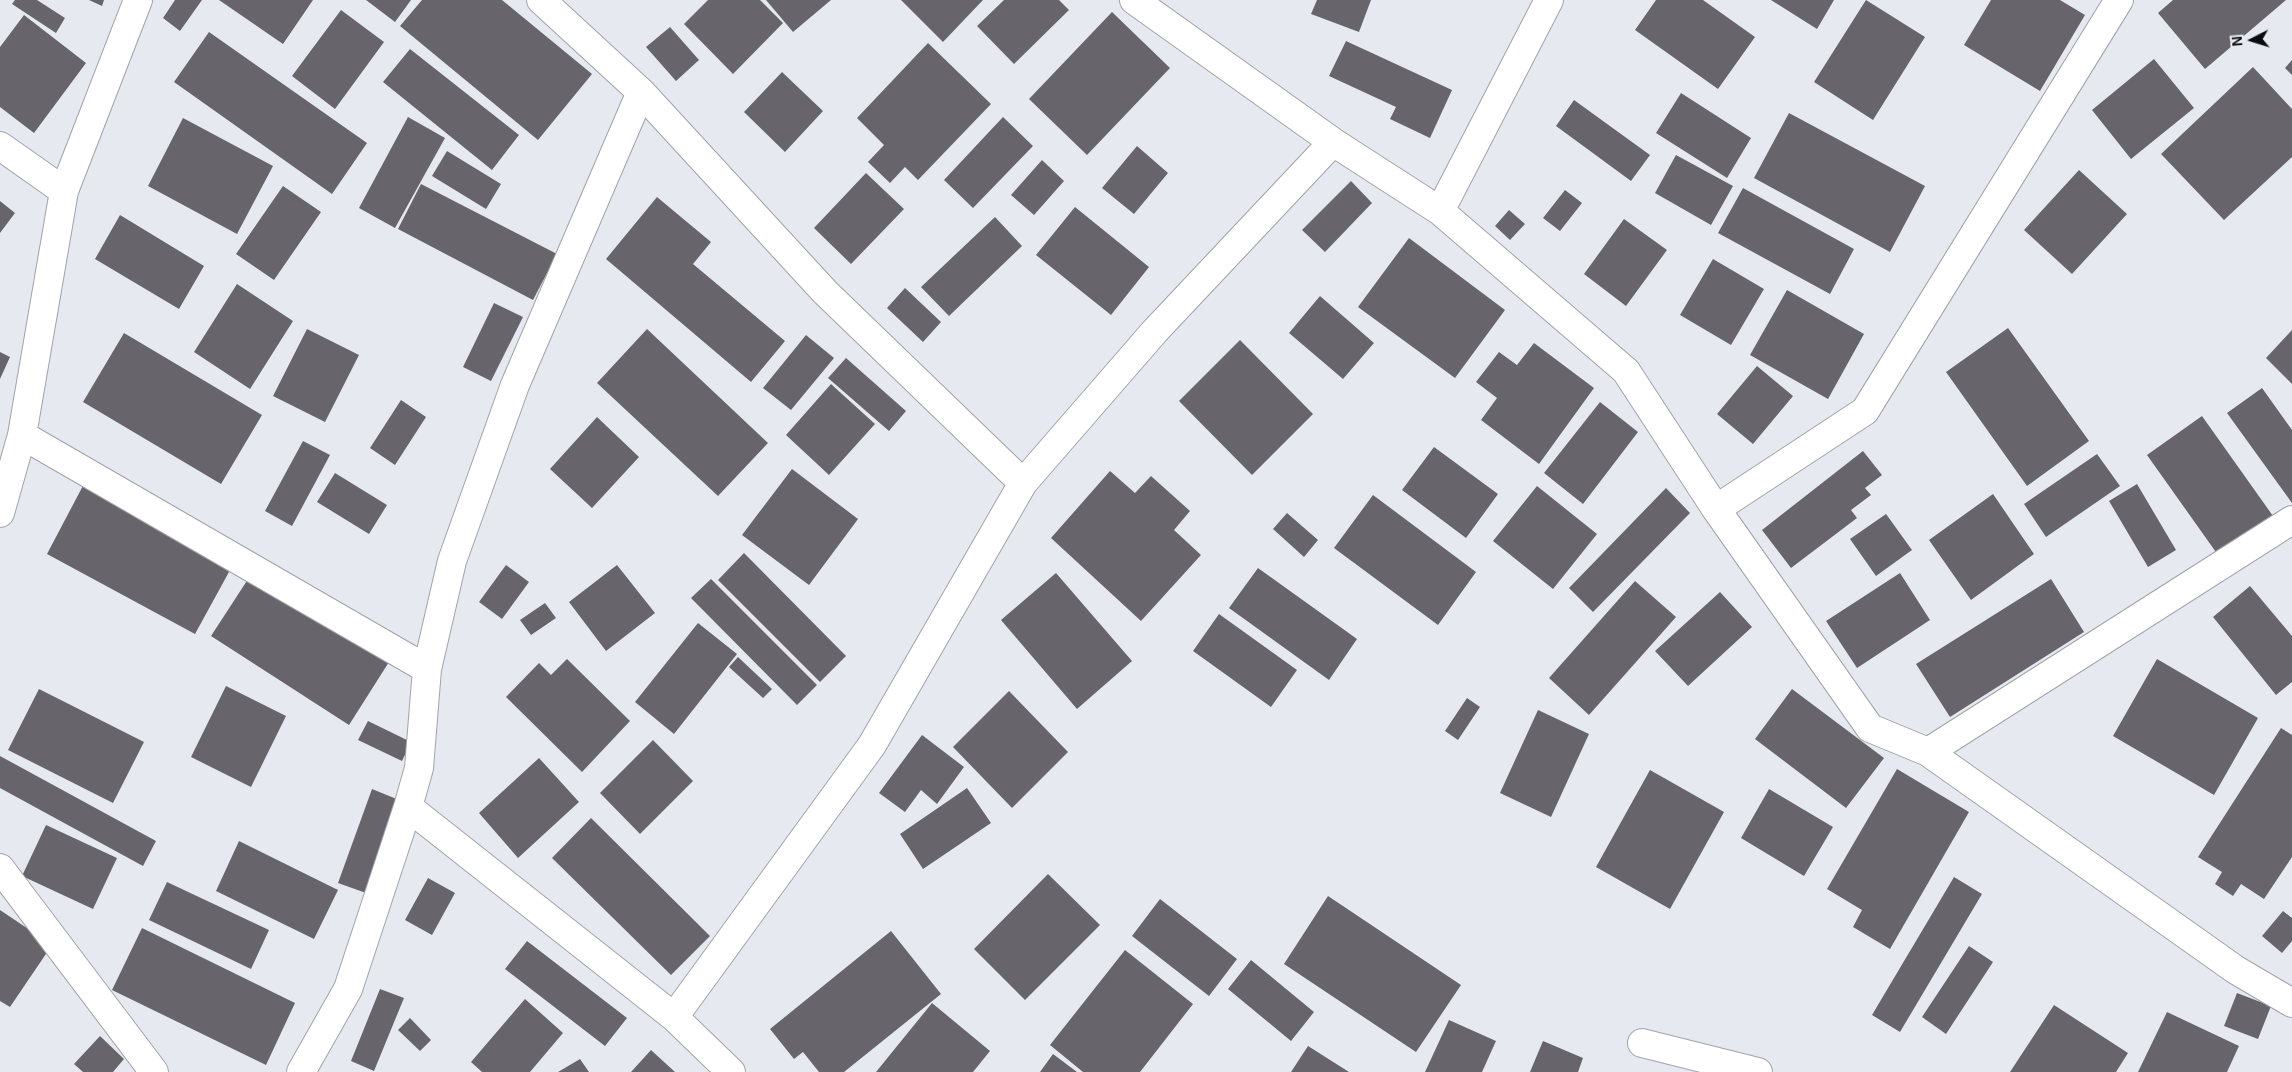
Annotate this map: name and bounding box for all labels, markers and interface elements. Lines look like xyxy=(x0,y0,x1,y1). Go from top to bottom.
north arrow xyxy=(2227,15,2277,65)
text: N xyxy=(2229,36,2245,47)

